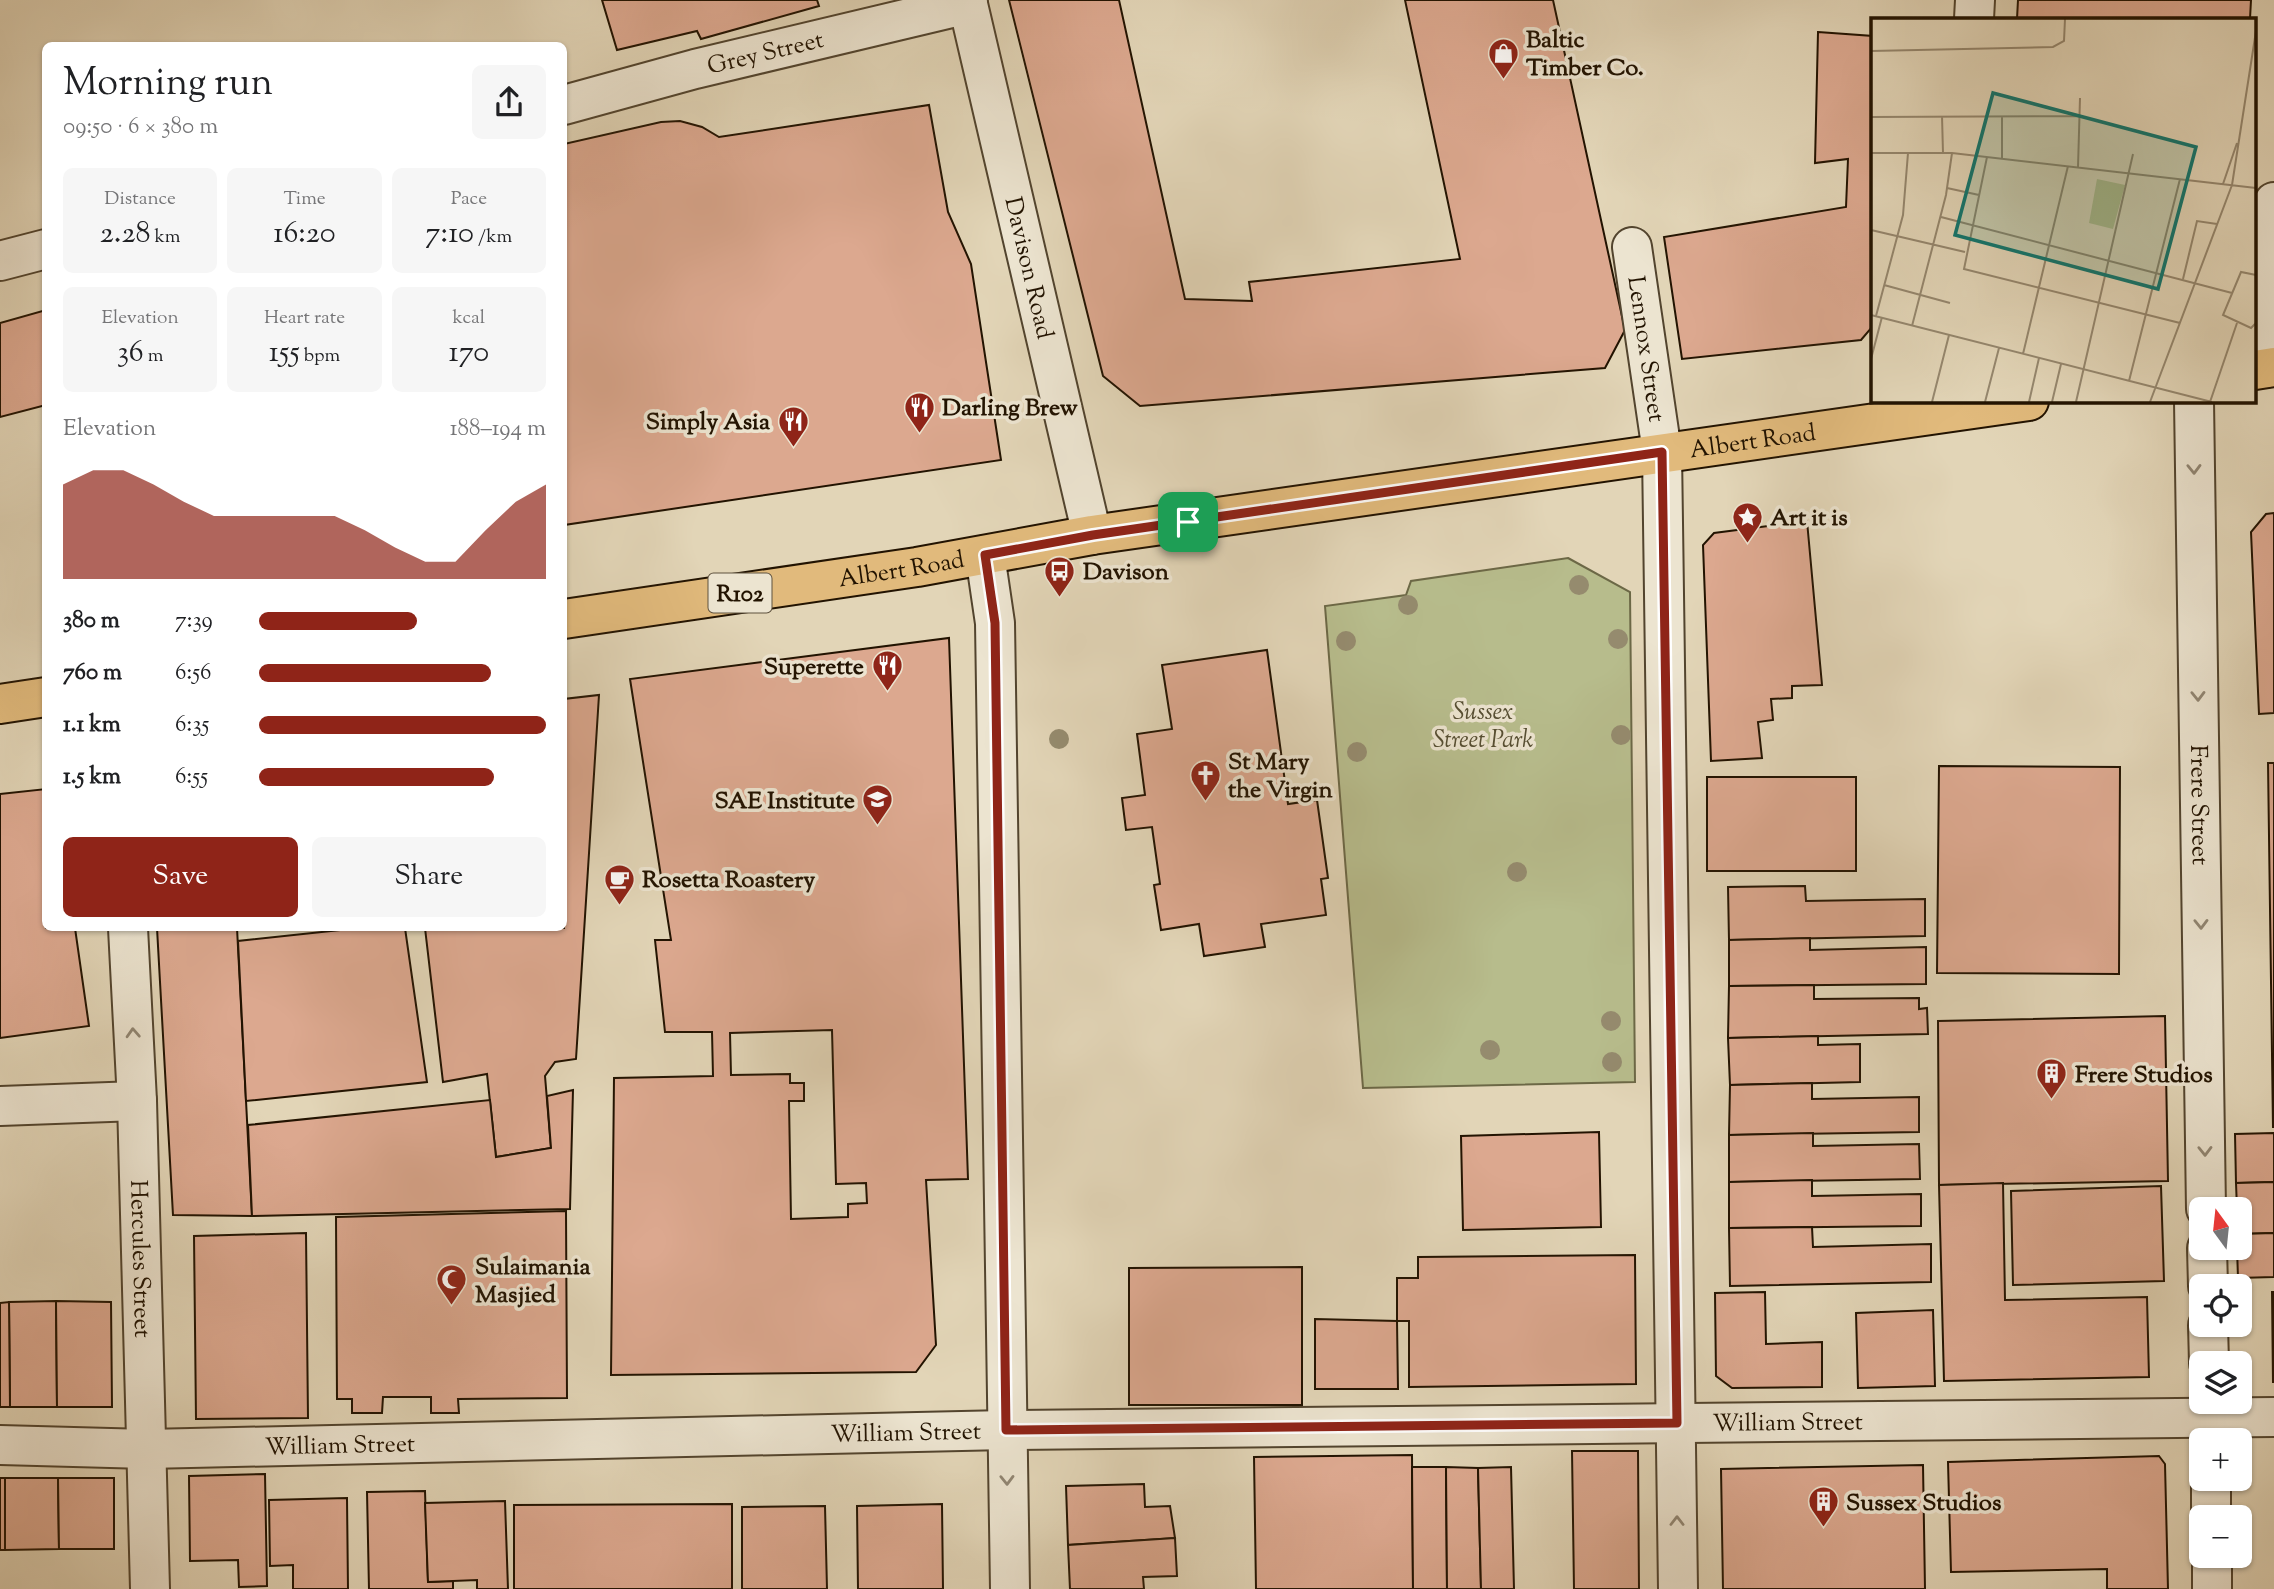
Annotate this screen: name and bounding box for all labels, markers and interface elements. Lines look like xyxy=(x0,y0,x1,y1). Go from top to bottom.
inset map xyxy=(1871,18,2256,402)
street label: Grey Street xyxy=(704,24,827,85)
place label: Baltic Timber Co. xyxy=(1526,24,1644,86)
shop icon: Baltic Timber Co. xyxy=(1486,36,1520,80)
text: Morning run xyxy=(63,58,273,112)
button: share xyxy=(472,65,546,139)
text: 09:50 · 6 × 380 m xyxy=(63,111,218,144)
text: Distance xyxy=(104,186,176,213)
text: Time xyxy=(283,186,326,213)
text: Pace xyxy=(451,186,487,213)
street label: Davison Road xyxy=(995,194,1061,343)
text: 2.28 xyxy=(100,213,150,256)
text: 16:20 xyxy=(273,213,336,256)
text: 7:10 xyxy=(425,213,474,256)
text: km xyxy=(150,224,181,251)
text: /km xyxy=(474,224,512,251)
street label: Lennox Street xyxy=(1617,274,1672,424)
text: Elevation xyxy=(102,305,179,332)
text: Heart rate xyxy=(264,305,345,332)
text: kcal xyxy=(452,305,485,332)
text: 36 xyxy=(117,332,144,375)
text: 155 xyxy=(269,332,300,375)
text: 170 xyxy=(449,332,489,375)
text: m xyxy=(144,343,163,370)
text: bpm xyxy=(300,343,340,370)
restaurant icon: Darling Brew xyxy=(902,390,936,434)
place label: Darling Brew xyxy=(942,392,1078,426)
restaurant icon: Simply Asia xyxy=(776,404,810,448)
place label: Simply Asia xyxy=(646,406,771,440)
text: Elevation xyxy=(63,413,156,446)
text: 188–194 m xyxy=(450,413,546,446)
street label: Albert Road xyxy=(1688,417,1819,468)
one-way arrow xyxy=(2186,464,2202,475)
pin xyxy=(1158,492,1218,552)
place icon: Art it is xyxy=(1730,500,1764,544)
place label: Art it is xyxy=(1770,502,1848,536)
icon: arrive xyxy=(1169,503,1207,541)
street label: Albert Road xyxy=(836,544,968,597)
bus stop icon: Davison xyxy=(1043,554,1077,598)
place label: Davison xyxy=(1083,556,1170,590)
road number: R102 xyxy=(708,573,772,612)
text: 380 m xyxy=(63,605,120,638)
text: 7:39 xyxy=(175,605,213,638)
restaurant icon: Superette xyxy=(870,649,904,693)
place label: Superette xyxy=(764,651,864,685)
text: 760 m xyxy=(63,657,122,690)
text: 6:56 xyxy=(175,657,211,690)
one-way arrow xyxy=(2190,691,2205,702)
park label: Sussex Street Park xyxy=(1433,696,1533,758)
text: 1.1 km xyxy=(63,709,121,742)
text: 6:35 xyxy=(175,709,209,742)
street label: Frere Street xyxy=(2180,745,2216,865)
place label: St Mary the Virgin xyxy=(1228,746,1334,808)
church icon: St Mary the Virgin xyxy=(1188,758,1222,802)
text: 1.5 km xyxy=(63,761,121,794)
text: 6:55 xyxy=(175,761,208,794)
school or university icon: SAE Institute xyxy=(861,783,895,827)
place label: SAE Institute xyxy=(714,785,855,819)
button: Save xyxy=(63,837,298,917)
button: Share xyxy=(312,837,546,917)
cafe icon: Rosetta Roastery xyxy=(602,862,636,906)
place label: Rosetta Roastery xyxy=(642,864,815,898)
one-way arrow xyxy=(2194,919,2209,930)
one-way arrow xyxy=(126,1027,141,1038)
building icon: Frere Studios xyxy=(2035,1057,2069,1101)
place label: Frere Studios xyxy=(2075,1059,2213,1093)
one-way arrow xyxy=(2198,1146,2213,1157)
street label: Hercules Street xyxy=(120,1179,158,1338)
north arrow xyxy=(2189,1197,2252,1260)
map controls xyxy=(2189,1197,2252,1568)
place label: Sulaimania Masjied xyxy=(475,1251,592,1313)
mosque icon: Sulaimania Masjied xyxy=(435,1263,469,1307)
button: locate xyxy=(2189,1274,2252,1337)
button: layers xyxy=(2189,1351,2252,1414)
street label: William Street xyxy=(1712,1406,1863,1442)
street label: William Street xyxy=(830,1416,981,1453)
street label: William Street xyxy=(264,1428,415,1465)
button: + xyxy=(2189,1428,2252,1491)
one-way arrow xyxy=(1000,1474,1015,1485)
building icon: Sussex Studios xyxy=(1806,1485,1840,1529)
place label: Sussex Studios xyxy=(1846,1487,2001,1521)
button: − xyxy=(2189,1505,2252,1568)
one-way arrow xyxy=(1670,1515,1685,1526)

